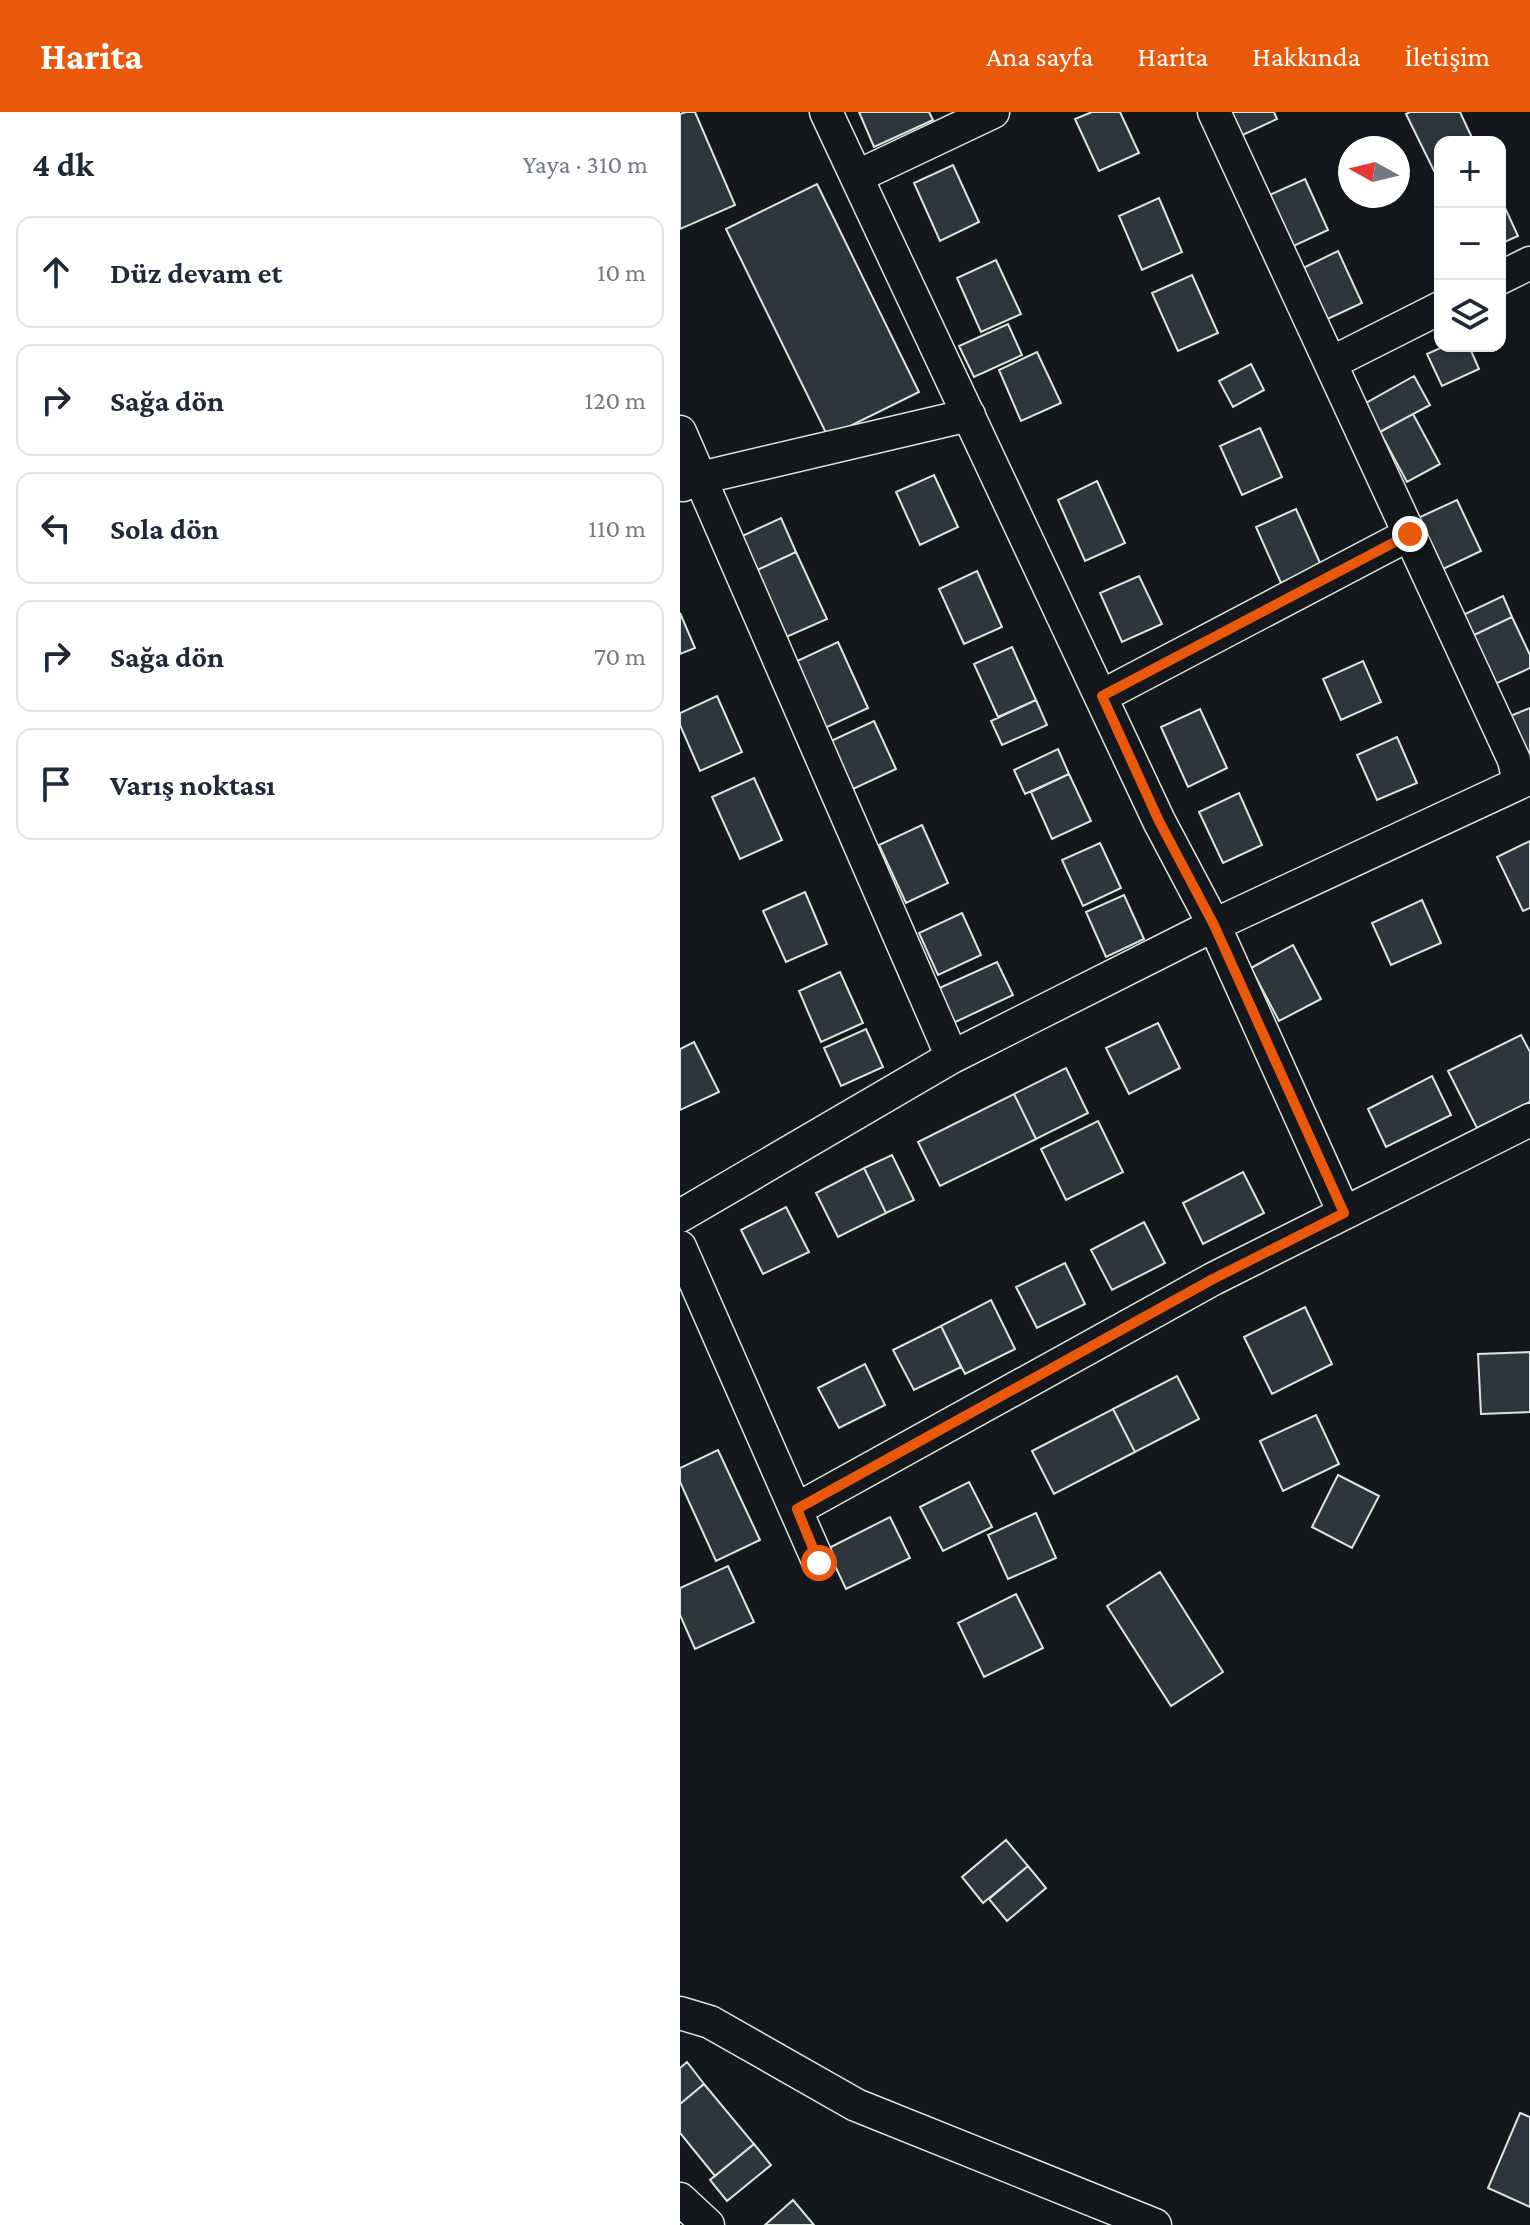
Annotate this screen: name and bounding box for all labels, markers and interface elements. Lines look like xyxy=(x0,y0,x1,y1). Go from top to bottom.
text: Harita xyxy=(40,35,143,77)
text: Ana sayfa xyxy=(986,41,1094,72)
text: Harita xyxy=(1138,41,1208,72)
text: Hakkında xyxy=(1252,41,1360,72)
text: İletişim xyxy=(1404,41,1490,72)
north arrow xyxy=(1338,136,1410,208)
map controls xyxy=(1434,136,1506,352)
button: + xyxy=(1434,136,1506,208)
text: 4 dk xyxy=(32,146,94,183)
text: Yaya · 310 m xyxy=(523,150,648,179)
button: − xyxy=(1434,208,1506,280)
icon: ahead xyxy=(34,250,78,294)
text: Düz devam et xyxy=(110,256,282,289)
text: 10 m xyxy=(597,258,646,287)
button: layers xyxy=(1434,280,1506,352)
icon: right xyxy=(34,378,78,422)
text: Sağa dön xyxy=(110,384,224,417)
text: 120 m xyxy=(585,386,646,415)
icon: left xyxy=(34,506,78,550)
text: Sola dön xyxy=(110,512,219,545)
text: 110 m xyxy=(588,514,646,543)
route end xyxy=(1392,516,1428,552)
icon: right xyxy=(34,634,78,678)
text: Sağa dön xyxy=(110,640,224,673)
text: 70 m xyxy=(594,642,646,671)
icon: arrive xyxy=(34,762,78,806)
text: Varış noktası xyxy=(110,768,275,801)
route start xyxy=(801,1545,837,1581)

